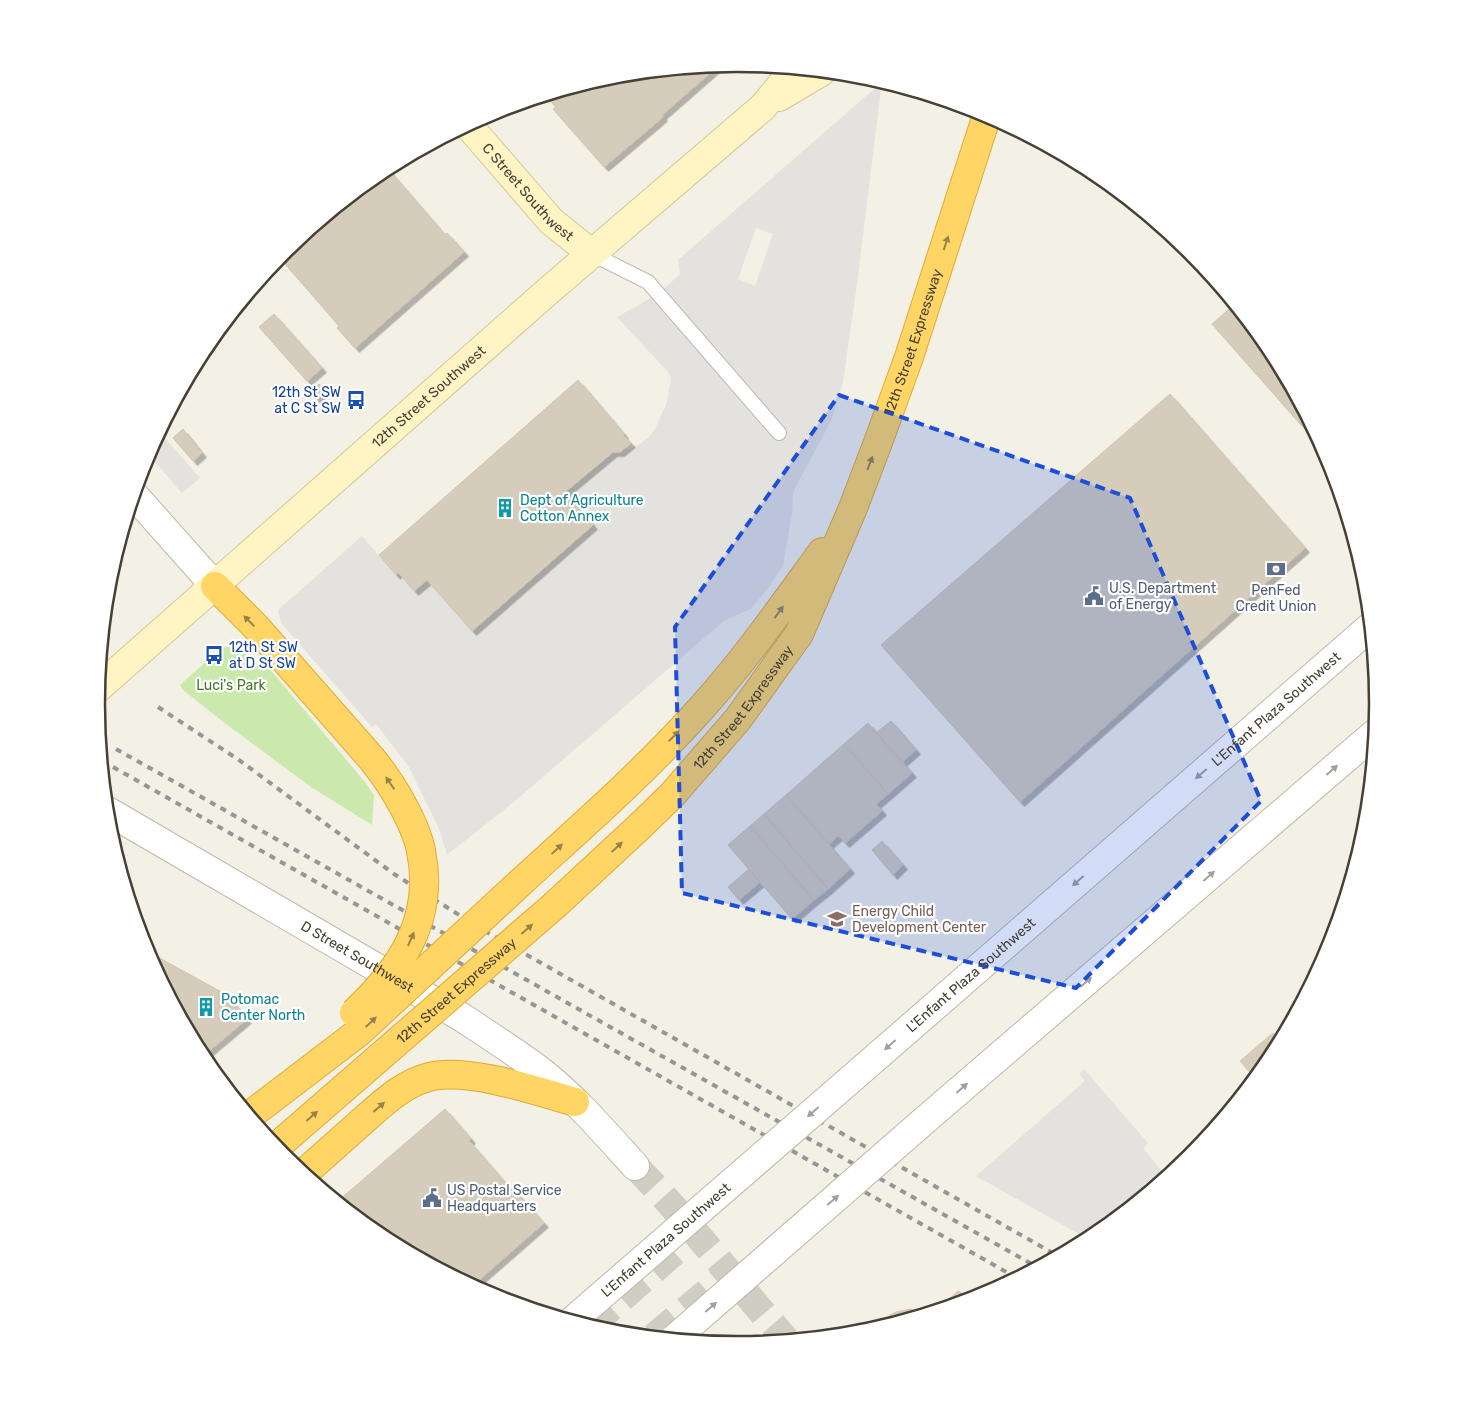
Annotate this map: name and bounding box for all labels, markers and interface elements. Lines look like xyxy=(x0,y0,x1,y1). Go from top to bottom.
street label: C Street Southwest xyxy=(479,139,578,245)
one-way arrow xyxy=(942,235,950,250)
street label: 12th Street Expressway xyxy=(880,266,945,418)
street label: 12th Street Southwest xyxy=(368,341,489,451)
place label: 12th St SW at C St SW xyxy=(272,384,341,417)
bus stop icon: 12th St SW at C St SW xyxy=(345,389,367,411)
one-way arrow xyxy=(867,455,874,470)
place label: Dept of Agriculture Cotton Annex xyxy=(520,492,644,525)
building icon: Dept of Agriculture Cotton Annex xyxy=(494,497,516,519)
bank icon: PenFed Credit Union xyxy=(1265,558,1287,580)
place label: U.S. Department of Energy xyxy=(1109,580,1217,613)
place label: PenFed Credit Union xyxy=(1235,582,1317,615)
public building icon: U.S. Department of Energy xyxy=(1083,585,1105,607)
one-way arrow xyxy=(773,606,784,619)
one-way arrow xyxy=(244,615,256,627)
place label: 12th St SW at D St SW xyxy=(229,639,298,672)
street label: 12th Street Expressway xyxy=(689,642,797,773)
bus stop icon: 12th St SW at D St SW xyxy=(203,644,225,666)
street label: L'Enfant Plaza Southwest xyxy=(1208,648,1344,770)
park label: Luci's Park xyxy=(196,677,267,694)
one-way arrow xyxy=(668,730,680,742)
one-way arrow xyxy=(1325,765,1338,776)
one-way arrow xyxy=(1195,768,1207,780)
one-way arrow xyxy=(385,776,395,790)
one-way arrow xyxy=(611,841,623,853)
one-way arrow xyxy=(551,843,563,855)
one-way arrow xyxy=(1202,871,1215,882)
one-way arrow xyxy=(1073,875,1085,887)
place label: Energy Child Development Center xyxy=(852,903,987,936)
school or university icon: Energy Child Development Center xyxy=(826,908,848,930)
street label: L'Enfant Plaza Southwest xyxy=(903,914,1039,1036)
street label: D Street Southwest xyxy=(298,917,417,996)
one-way arrow xyxy=(520,923,533,934)
one-way arrow xyxy=(408,932,416,946)
street label: 12th Street Expressway xyxy=(393,934,520,1047)
one-way arrow xyxy=(1079,977,1092,988)
place label: Potomac Center North xyxy=(221,991,305,1024)
building icon: Potomac Center North xyxy=(195,996,217,1018)
one-way arrow xyxy=(364,1016,376,1028)
one-way arrow xyxy=(884,1039,896,1051)
one-way arrow xyxy=(956,1083,969,1094)
one-way arrow xyxy=(372,1101,385,1112)
one-way arrow xyxy=(807,1106,820,1117)
one-way arrow xyxy=(305,1110,318,1121)
street label: L'Enfant Plaza Southwest xyxy=(598,1179,734,1300)
place label: US Postal Service Headquarters xyxy=(447,1182,562,1215)
public building icon: US Postal Service Headquarters xyxy=(421,1187,443,1209)
one-way arrow xyxy=(827,1195,840,1206)
one-way arrow xyxy=(704,1301,716,1313)

